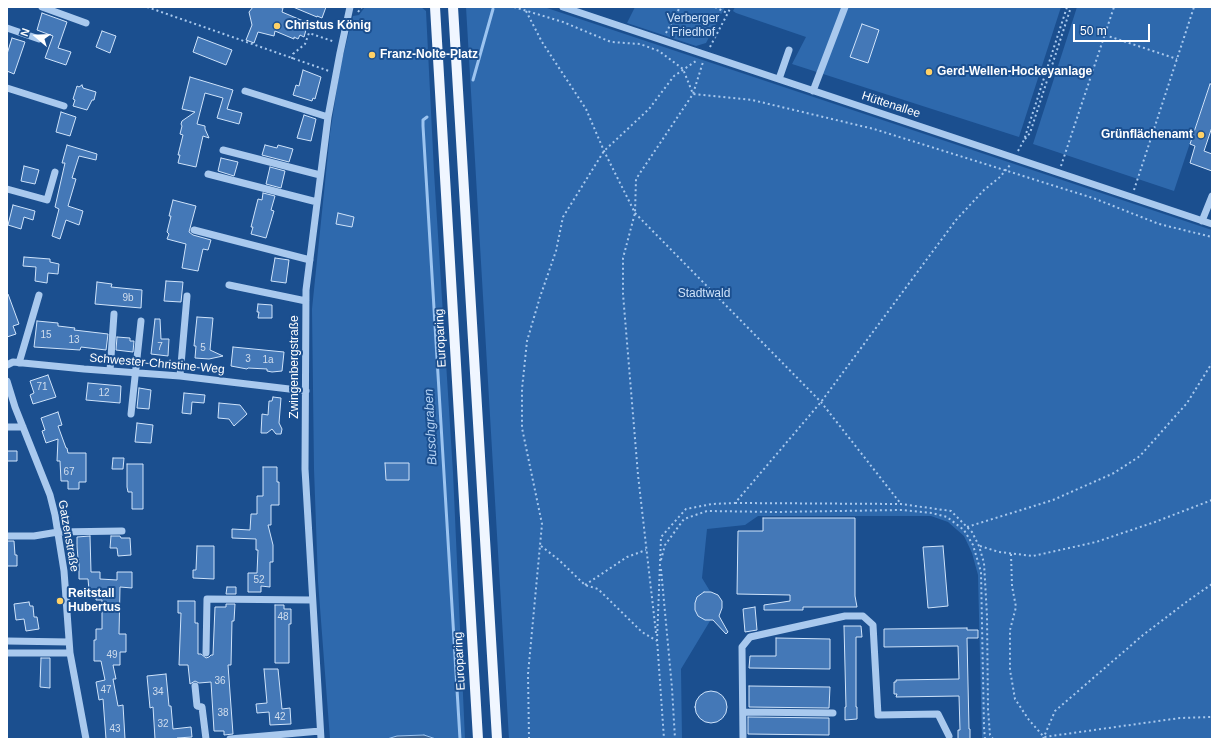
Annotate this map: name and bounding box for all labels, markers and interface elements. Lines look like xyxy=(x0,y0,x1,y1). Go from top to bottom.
park label: Verberger Friedhof xyxy=(667,12,719,40)
north arrow xyxy=(16,16,56,56)
scale bar xyxy=(1075,16,1152,42)
place label: Christus König xyxy=(285,19,371,33)
marker: Christus König xyxy=(272,21,282,31)
text: 50 m xyxy=(1080,24,1107,38)
text: N xyxy=(18,26,32,38)
place label: Franz-Nolte-Platz xyxy=(380,48,478,62)
marker: Franz-Nolte-Platz xyxy=(367,50,377,60)
place label: Gerd-Wellen-Hockeyanlage xyxy=(937,65,1092,79)
marker: Gerd-Wellen-Hockeyanlage xyxy=(924,67,934,77)
street label: Hüttenallee xyxy=(860,89,922,121)
place label: Grünflächenamt xyxy=(1101,128,1193,142)
marker: Grünflächenamt xyxy=(1196,130,1206,140)
park label: Stadtwald xyxy=(678,287,730,301)
house number: 9b xyxy=(122,292,134,304)
street label: Europaring xyxy=(432,308,450,368)
street label: Zwingenbergstraße xyxy=(288,315,302,419)
house number: 15 xyxy=(40,329,52,341)
house number: 13 xyxy=(68,334,80,346)
house number: 7 xyxy=(157,341,163,353)
house number: 5 xyxy=(200,342,206,354)
street label: Schwester-Christine-Weg xyxy=(89,351,225,377)
house number: 3 xyxy=(245,353,251,365)
house number: 1a xyxy=(262,354,274,366)
house number: 71 xyxy=(36,381,48,393)
house number: 12 xyxy=(98,387,110,399)
water label: Buschgraben xyxy=(421,388,441,466)
house number: 67 xyxy=(63,466,75,478)
street label: Gatzenstraße xyxy=(55,499,81,573)
house number: 52 xyxy=(253,574,265,586)
place label: Reitstall Hubertus xyxy=(68,587,121,615)
marker: Reitstall Hubertus xyxy=(55,596,65,606)
house number: 48 xyxy=(277,611,289,623)
street label: Europaring xyxy=(451,631,469,691)
house number: 49 xyxy=(106,649,118,661)
house number: 36 xyxy=(214,675,226,687)
house number: 47 xyxy=(100,684,112,696)
house number: 34 xyxy=(152,686,164,698)
house number: 38 xyxy=(217,707,229,719)
house number: 42 xyxy=(274,711,286,723)
house number: 32 xyxy=(157,718,169,730)
house number: 43 xyxy=(109,723,121,735)

